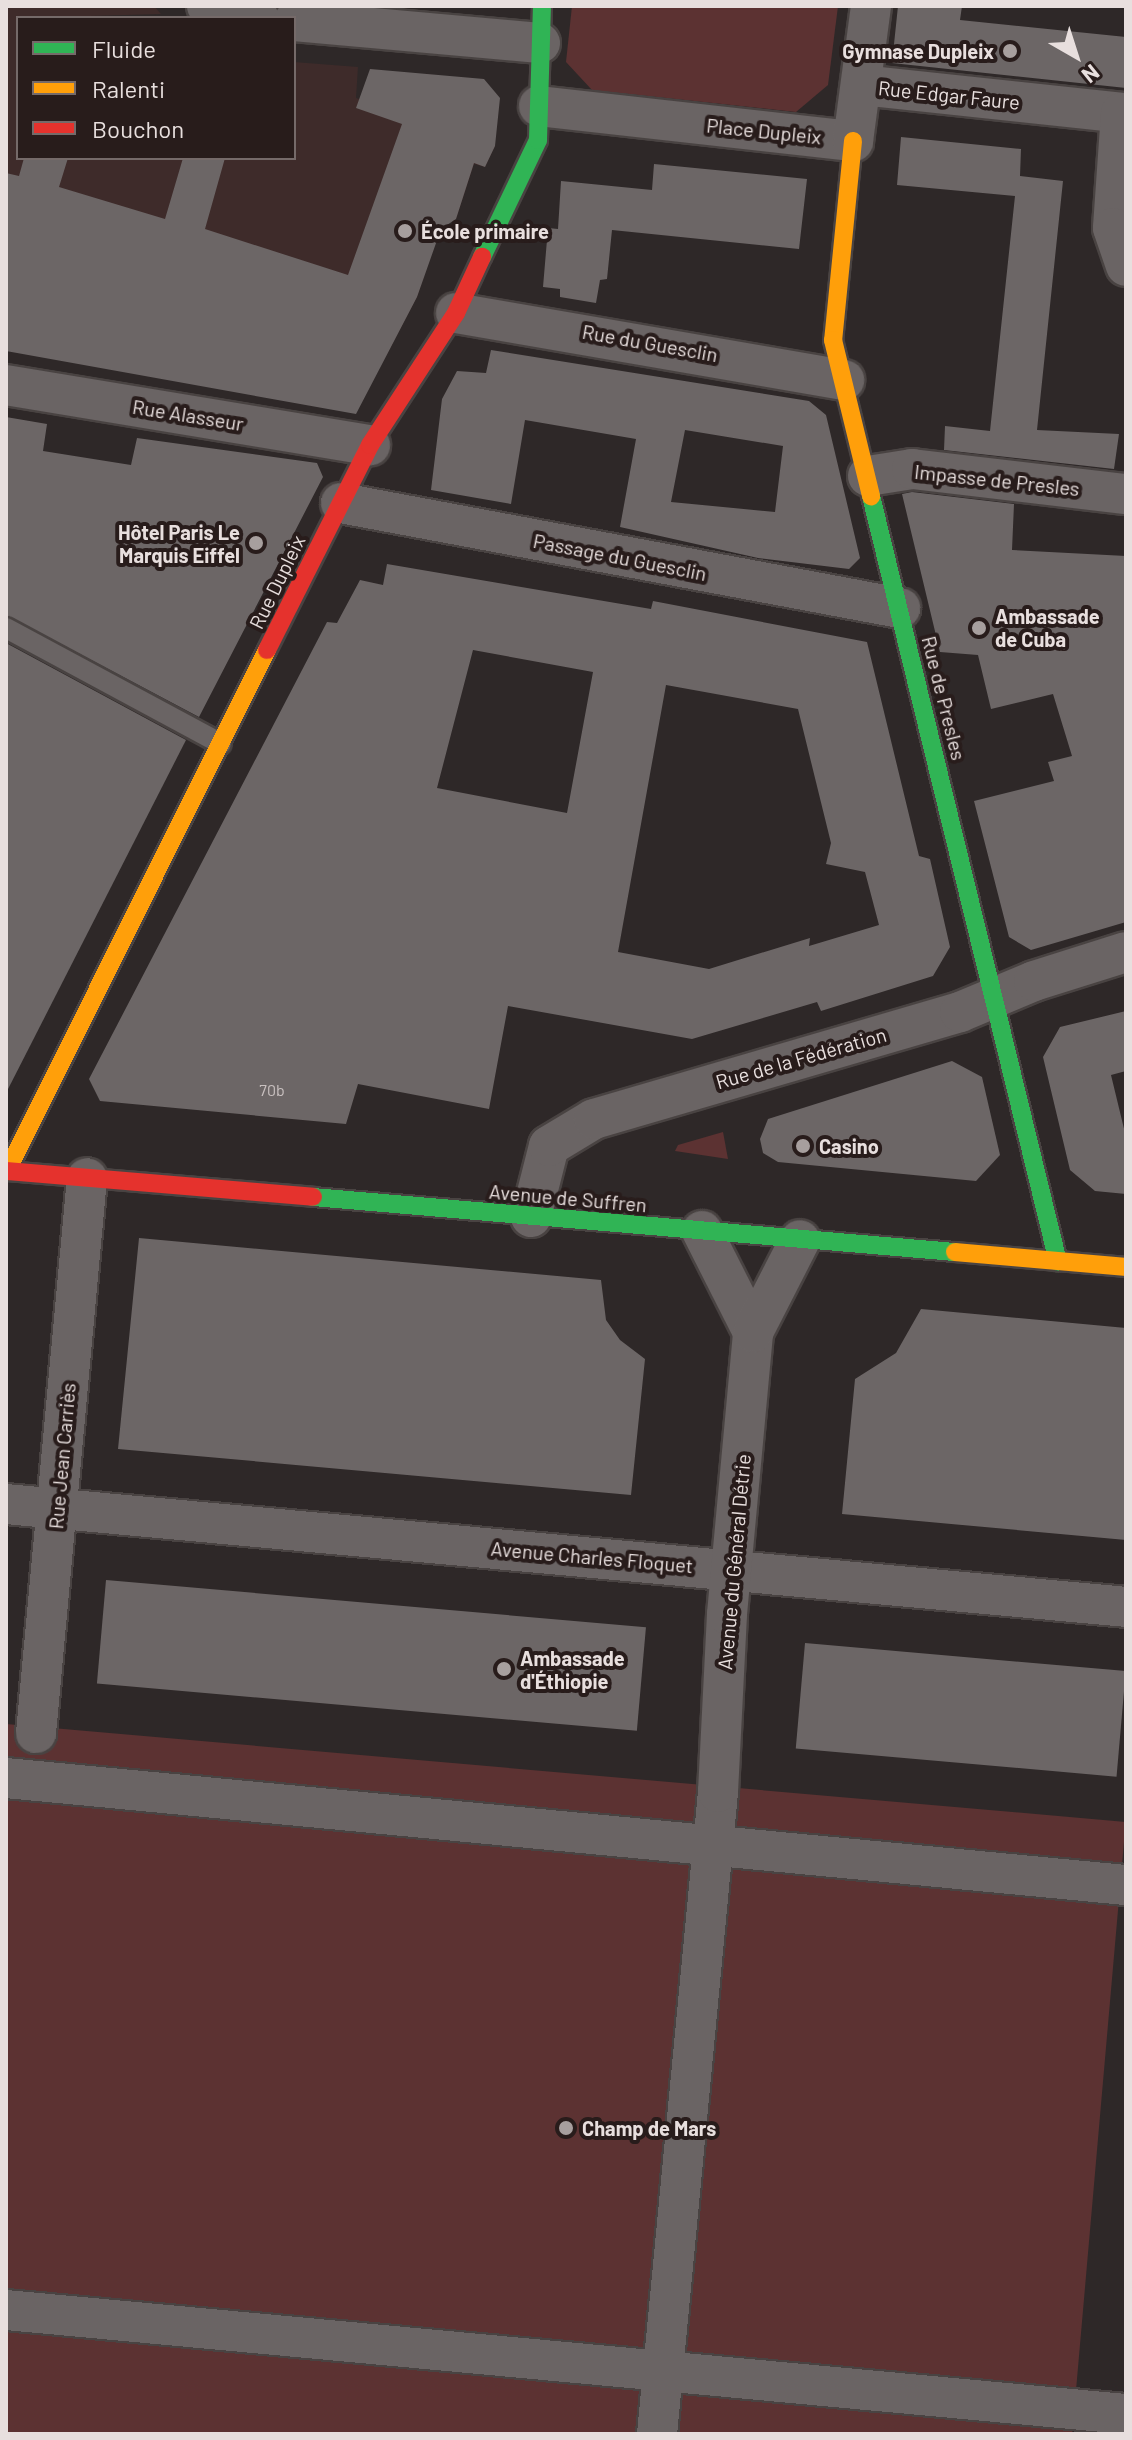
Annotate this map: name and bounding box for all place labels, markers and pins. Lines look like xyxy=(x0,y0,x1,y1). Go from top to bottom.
place label: Gymnase Dupleix xyxy=(842,39,994,63)
marker: Gymnase Dupleix xyxy=(1001,42,1019,60)
place label: École primaire xyxy=(421,219,549,243)
marker: École primaire xyxy=(396,222,414,240)
place label: Hôtel Paris Le Marquis Eiffel xyxy=(118,520,240,567)
marker: Hôtel Paris Le Marquis Eiffel xyxy=(247,534,265,552)
place label: Ambassade de Cuba xyxy=(995,604,1100,651)
marker: Ambassade de Cuba xyxy=(970,619,988,637)
place label: Casino xyxy=(819,1134,879,1158)
marker: Casino xyxy=(794,1137,812,1155)
place label: Ambassade d'Éthiopie xyxy=(520,1646,625,1693)
marker: Ambassade d'Éthiopie xyxy=(495,1660,513,1678)
place label: Champ de Mars xyxy=(582,2116,716,2140)
marker: Champ de Mars xyxy=(557,2119,575,2137)

